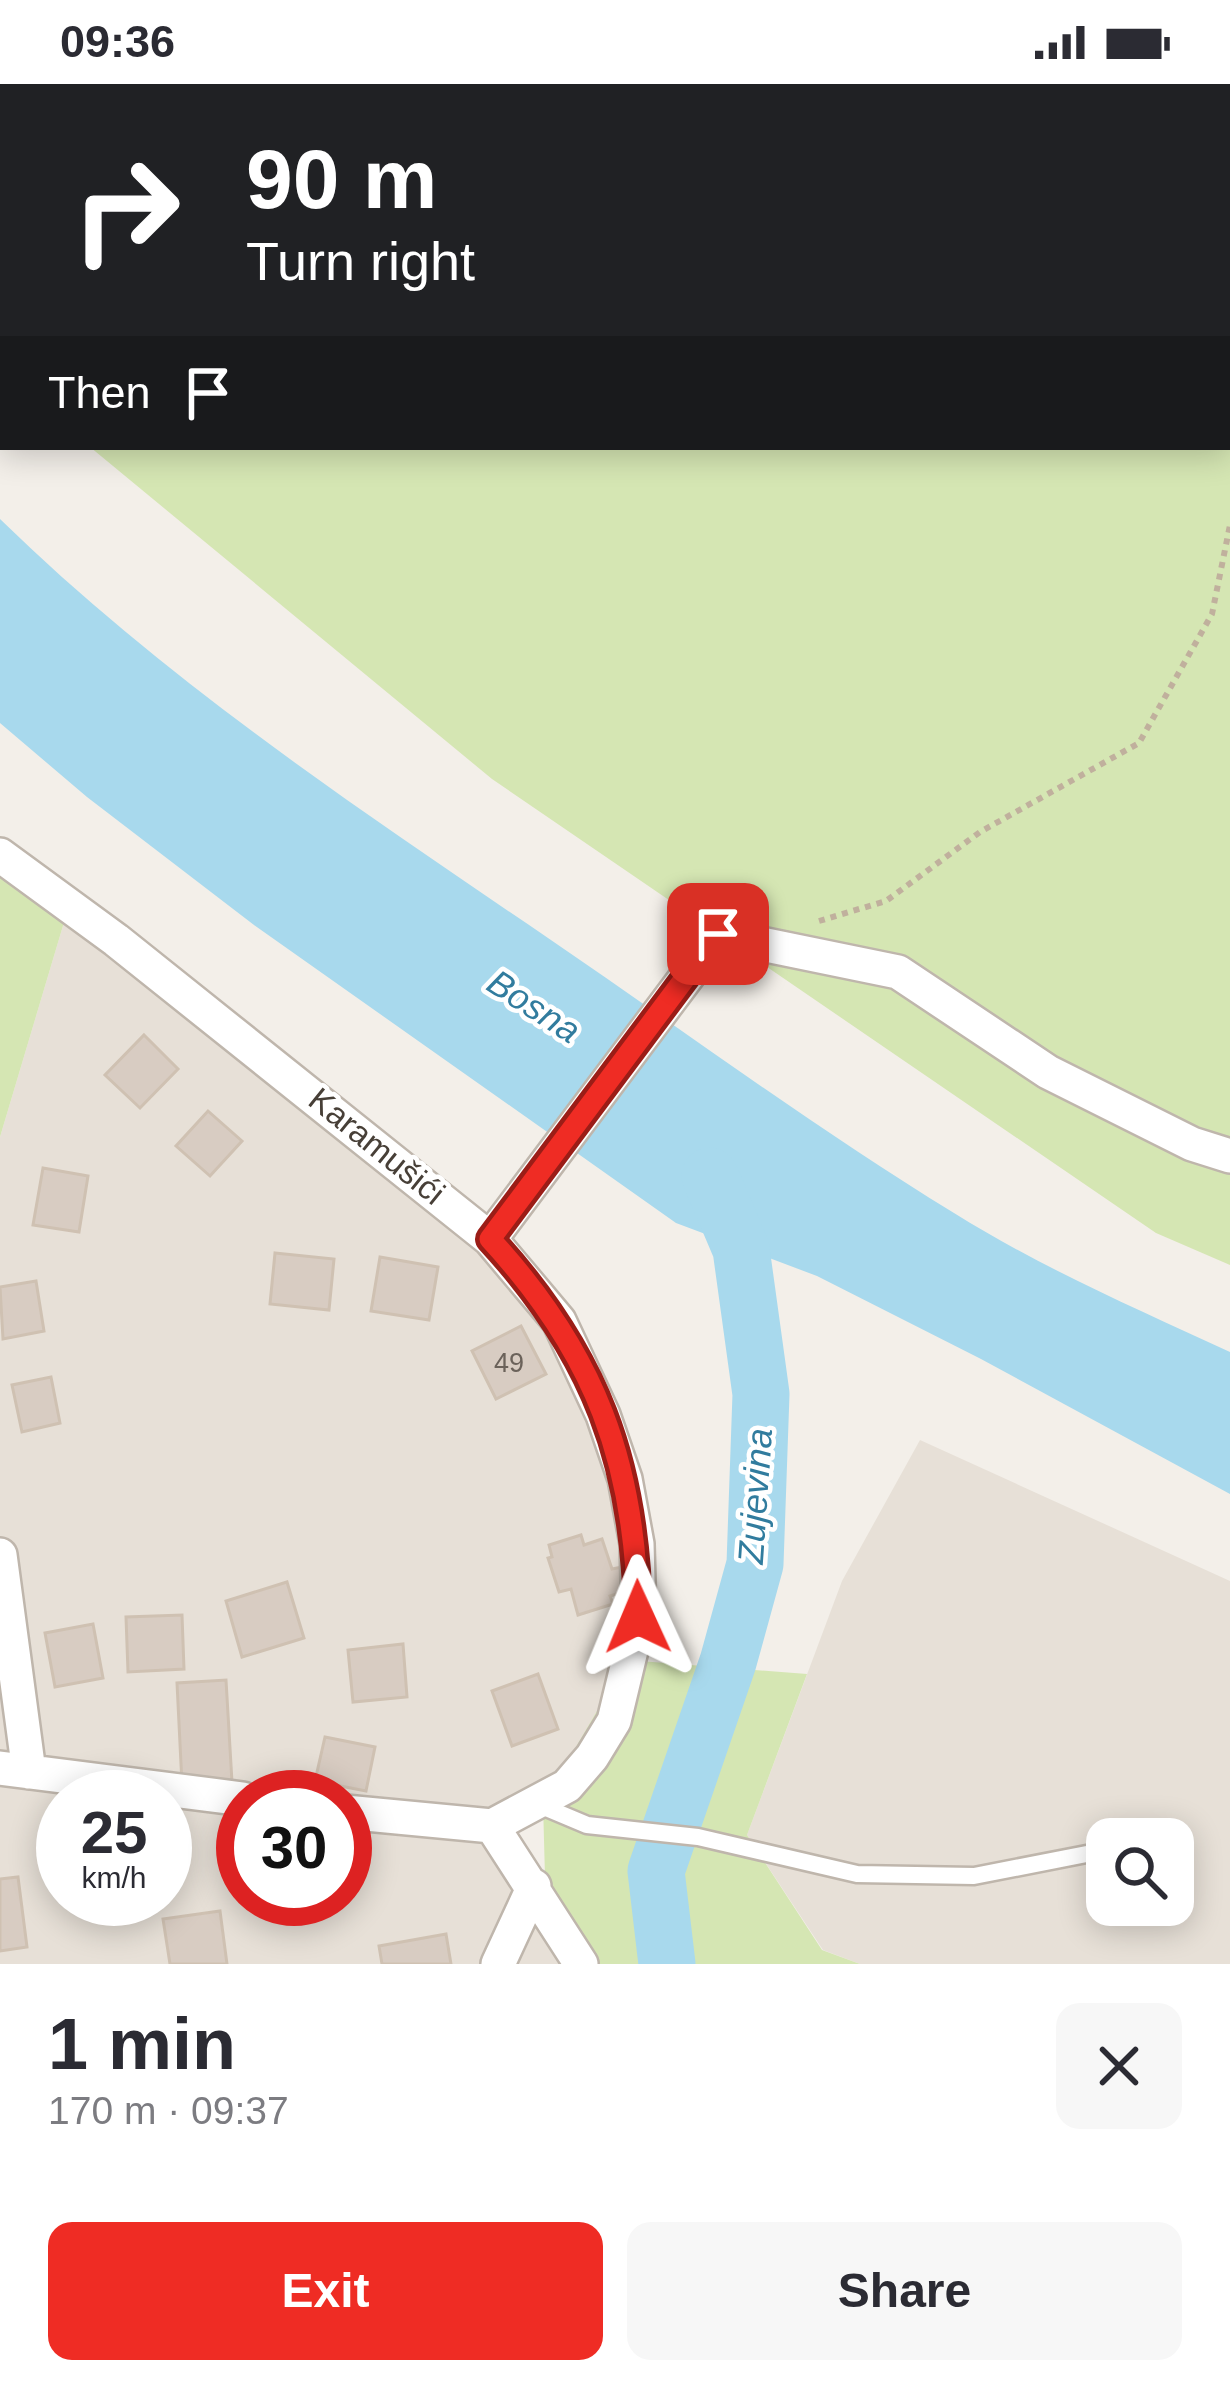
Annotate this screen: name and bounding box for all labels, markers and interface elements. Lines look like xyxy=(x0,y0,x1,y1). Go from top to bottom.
text: 09:36 xyxy=(60,16,175,67)
icon: right xyxy=(48,132,204,288)
text: 90 m xyxy=(246,132,437,226)
text: Turn right xyxy=(246,231,475,291)
icon: arrive xyxy=(175,360,241,426)
text: Then xyxy=(48,367,151,418)
pin xyxy=(667,883,769,985)
icon: arrive xyxy=(685,901,751,967)
water label: Bosna xyxy=(480,961,588,1051)
street label: Karamušići xyxy=(302,1080,452,1212)
house number: 49 xyxy=(494,1348,524,1378)
water label: Zujevina xyxy=(730,1427,780,1566)
position arrow xyxy=(575,1554,701,1680)
speed limit sign: 30 xyxy=(216,1770,372,1926)
text: 25 xyxy=(81,1799,147,1866)
map controls xyxy=(1086,1818,1194,1926)
button: search xyxy=(1086,1818,1194,1926)
text: km/h xyxy=(81,1861,147,1894)
button: close xyxy=(1056,2003,1182,2129)
text: 1 min xyxy=(48,2004,236,2084)
text: 170 m · 09:37 xyxy=(48,2089,289,2132)
button: Exit xyxy=(48,2222,603,2360)
button: Share xyxy=(627,2222,1182,2360)

